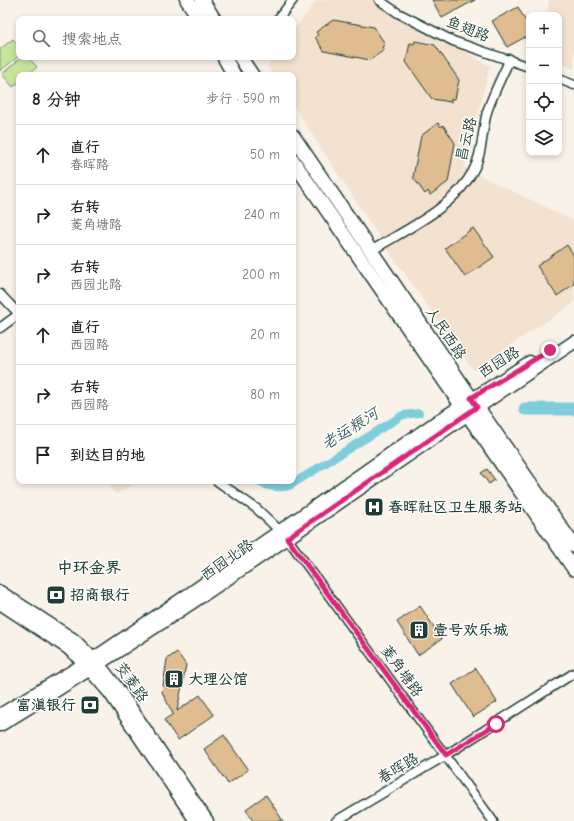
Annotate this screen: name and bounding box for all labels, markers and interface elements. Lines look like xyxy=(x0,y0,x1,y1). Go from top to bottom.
map controls xyxy=(526,12,562,156)
button: + xyxy=(526,12,562,48)
street label: 鱼翅路 xyxy=(444,13,492,45)
search box xyxy=(16,16,296,60)
icon: search xyxy=(30,27,52,49)
text: 搜索地点 xyxy=(62,30,122,48)
button: − xyxy=(526,48,562,84)
button: locate xyxy=(526,84,562,120)
text: 8 分钟 xyxy=(32,90,81,109)
text: 步行 · 590 m xyxy=(206,91,280,106)
street label: 昌云路 xyxy=(452,115,480,163)
button: layers xyxy=(526,120,562,156)
text: 直行 xyxy=(70,138,100,156)
icon: ahead xyxy=(32,144,54,166)
text: 50 m xyxy=(250,147,280,162)
text: 春晖路 xyxy=(70,157,109,172)
text: 右转 xyxy=(70,198,100,216)
icon: right xyxy=(32,204,54,226)
text: 240 m xyxy=(244,207,280,222)
text: 菱角塘路 xyxy=(70,217,122,232)
text: 右转 xyxy=(70,258,100,276)
icon: right xyxy=(32,264,54,286)
text: 200 m xyxy=(242,267,280,282)
text: 西园北路 xyxy=(70,277,122,292)
street label: 人民西路 xyxy=(422,303,470,363)
text: 直行 xyxy=(70,318,100,336)
icon: ahead xyxy=(32,324,54,346)
text: 20 m xyxy=(250,327,280,342)
text: 西园路 xyxy=(70,337,109,352)
route end xyxy=(541,341,559,359)
street label: 西园路 xyxy=(475,342,523,382)
text: 右转 xyxy=(70,378,100,396)
icon: right xyxy=(32,384,54,406)
text: 80 m xyxy=(250,387,280,402)
text: 西园路 xyxy=(70,397,109,412)
water label: 老运粮河 xyxy=(318,403,384,454)
icon: arrive xyxy=(32,444,54,466)
text: 到达目的地 xyxy=(70,446,145,464)
hospital icon: 春晖社区卫生服务站 xyxy=(363,496,385,518)
place label: 春晖社区卫生服务站 xyxy=(388,498,523,516)
street label: 西园北路 xyxy=(197,535,257,585)
district label: 中环金界 xyxy=(57,559,121,577)
bank icon: 招商银行 xyxy=(45,584,67,606)
place label: 招商银行 xyxy=(70,586,130,604)
building icon: 壹号欢乐城 xyxy=(408,619,430,641)
place label: 壹号欢乐城 xyxy=(433,621,508,639)
street label: 菱角塘路 xyxy=(377,641,427,701)
street label: 茭菱路 xyxy=(111,659,153,705)
building icon: 大理公馆 xyxy=(163,668,185,690)
place label: 大理公馆 xyxy=(188,670,248,688)
bank icon: 富滇银行 xyxy=(79,694,101,716)
place label: 富滇银行 xyxy=(16,696,76,714)
route start xyxy=(487,715,505,733)
street label: 春晖路 xyxy=(374,749,422,787)

